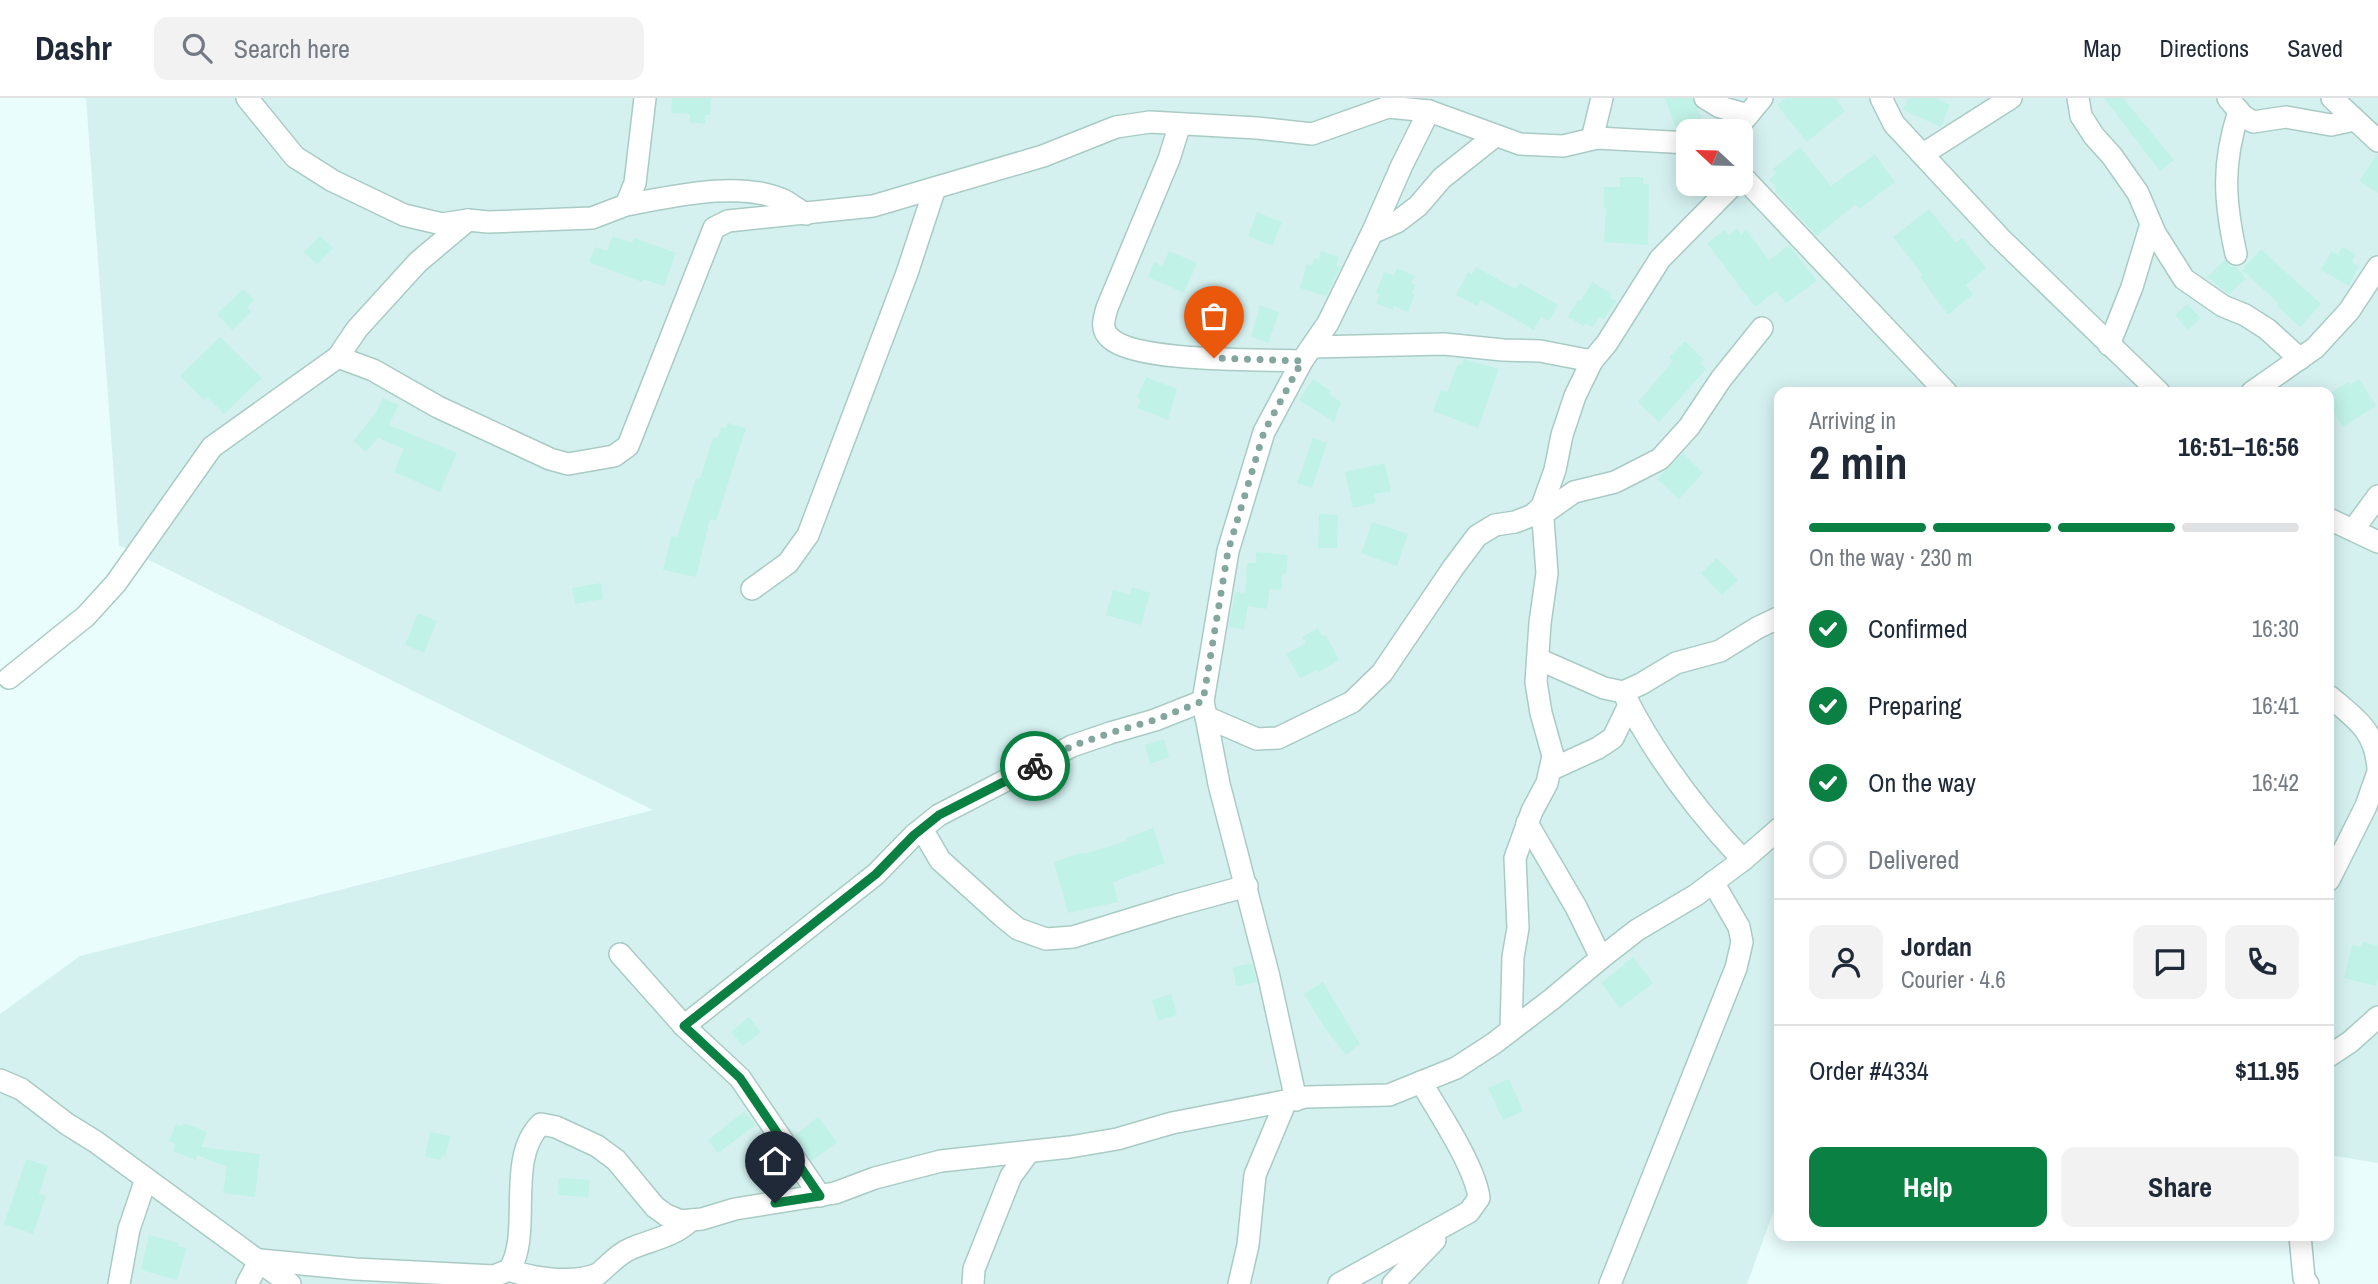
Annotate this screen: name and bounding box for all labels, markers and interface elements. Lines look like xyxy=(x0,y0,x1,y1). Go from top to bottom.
search box xyxy=(154,17,644,80)
text: Dashr xyxy=(35,26,112,70)
icon: search xyxy=(178,29,216,67)
text: Search here xyxy=(234,31,350,66)
text: Map xyxy=(2083,32,2121,64)
text: Directions xyxy=(2159,32,2249,64)
text: Saved xyxy=(2287,32,2343,64)
north arrow xyxy=(1676,119,1754,196)
map controls xyxy=(1676,119,1753,196)
pin xyxy=(1184,286,1244,358)
icon: bag xyxy=(1195,297,1233,335)
text: Arriving in xyxy=(1809,405,1896,436)
text: 16:51–16:56 xyxy=(2178,429,2299,464)
text: 2 min xyxy=(1809,431,1908,493)
text: On the way · 230 m xyxy=(1809,542,1973,573)
icon: check xyxy=(1809,610,1847,648)
text: Confirmed xyxy=(1868,611,1968,646)
text: 16:30 xyxy=(2252,613,2299,644)
icon: check xyxy=(1809,687,1847,725)
text: Preparing xyxy=(1868,688,1962,723)
text: 16:41 xyxy=(2252,690,2299,721)
courier xyxy=(1000,731,1070,801)
icon: bike xyxy=(1016,747,1054,785)
icon: check xyxy=(1809,764,1847,802)
text: On the way xyxy=(1868,765,1976,800)
text: 16:42 xyxy=(2252,767,2299,798)
text: Delivered xyxy=(1868,842,1959,877)
button: person xyxy=(1809,925,1883,999)
button: chat xyxy=(2133,925,2207,999)
button: phone xyxy=(2225,925,2299,999)
text: Jordan xyxy=(1901,929,1972,964)
text: Courier · 4.6 xyxy=(1901,964,2006,995)
text: Order #4334 xyxy=(1809,1053,1929,1088)
text: $11.95 xyxy=(2235,1053,2299,1088)
pin xyxy=(745,1131,805,1203)
icon: home xyxy=(756,1142,794,1180)
button: Help xyxy=(1809,1147,2047,1227)
button: Share xyxy=(2061,1147,2299,1227)

